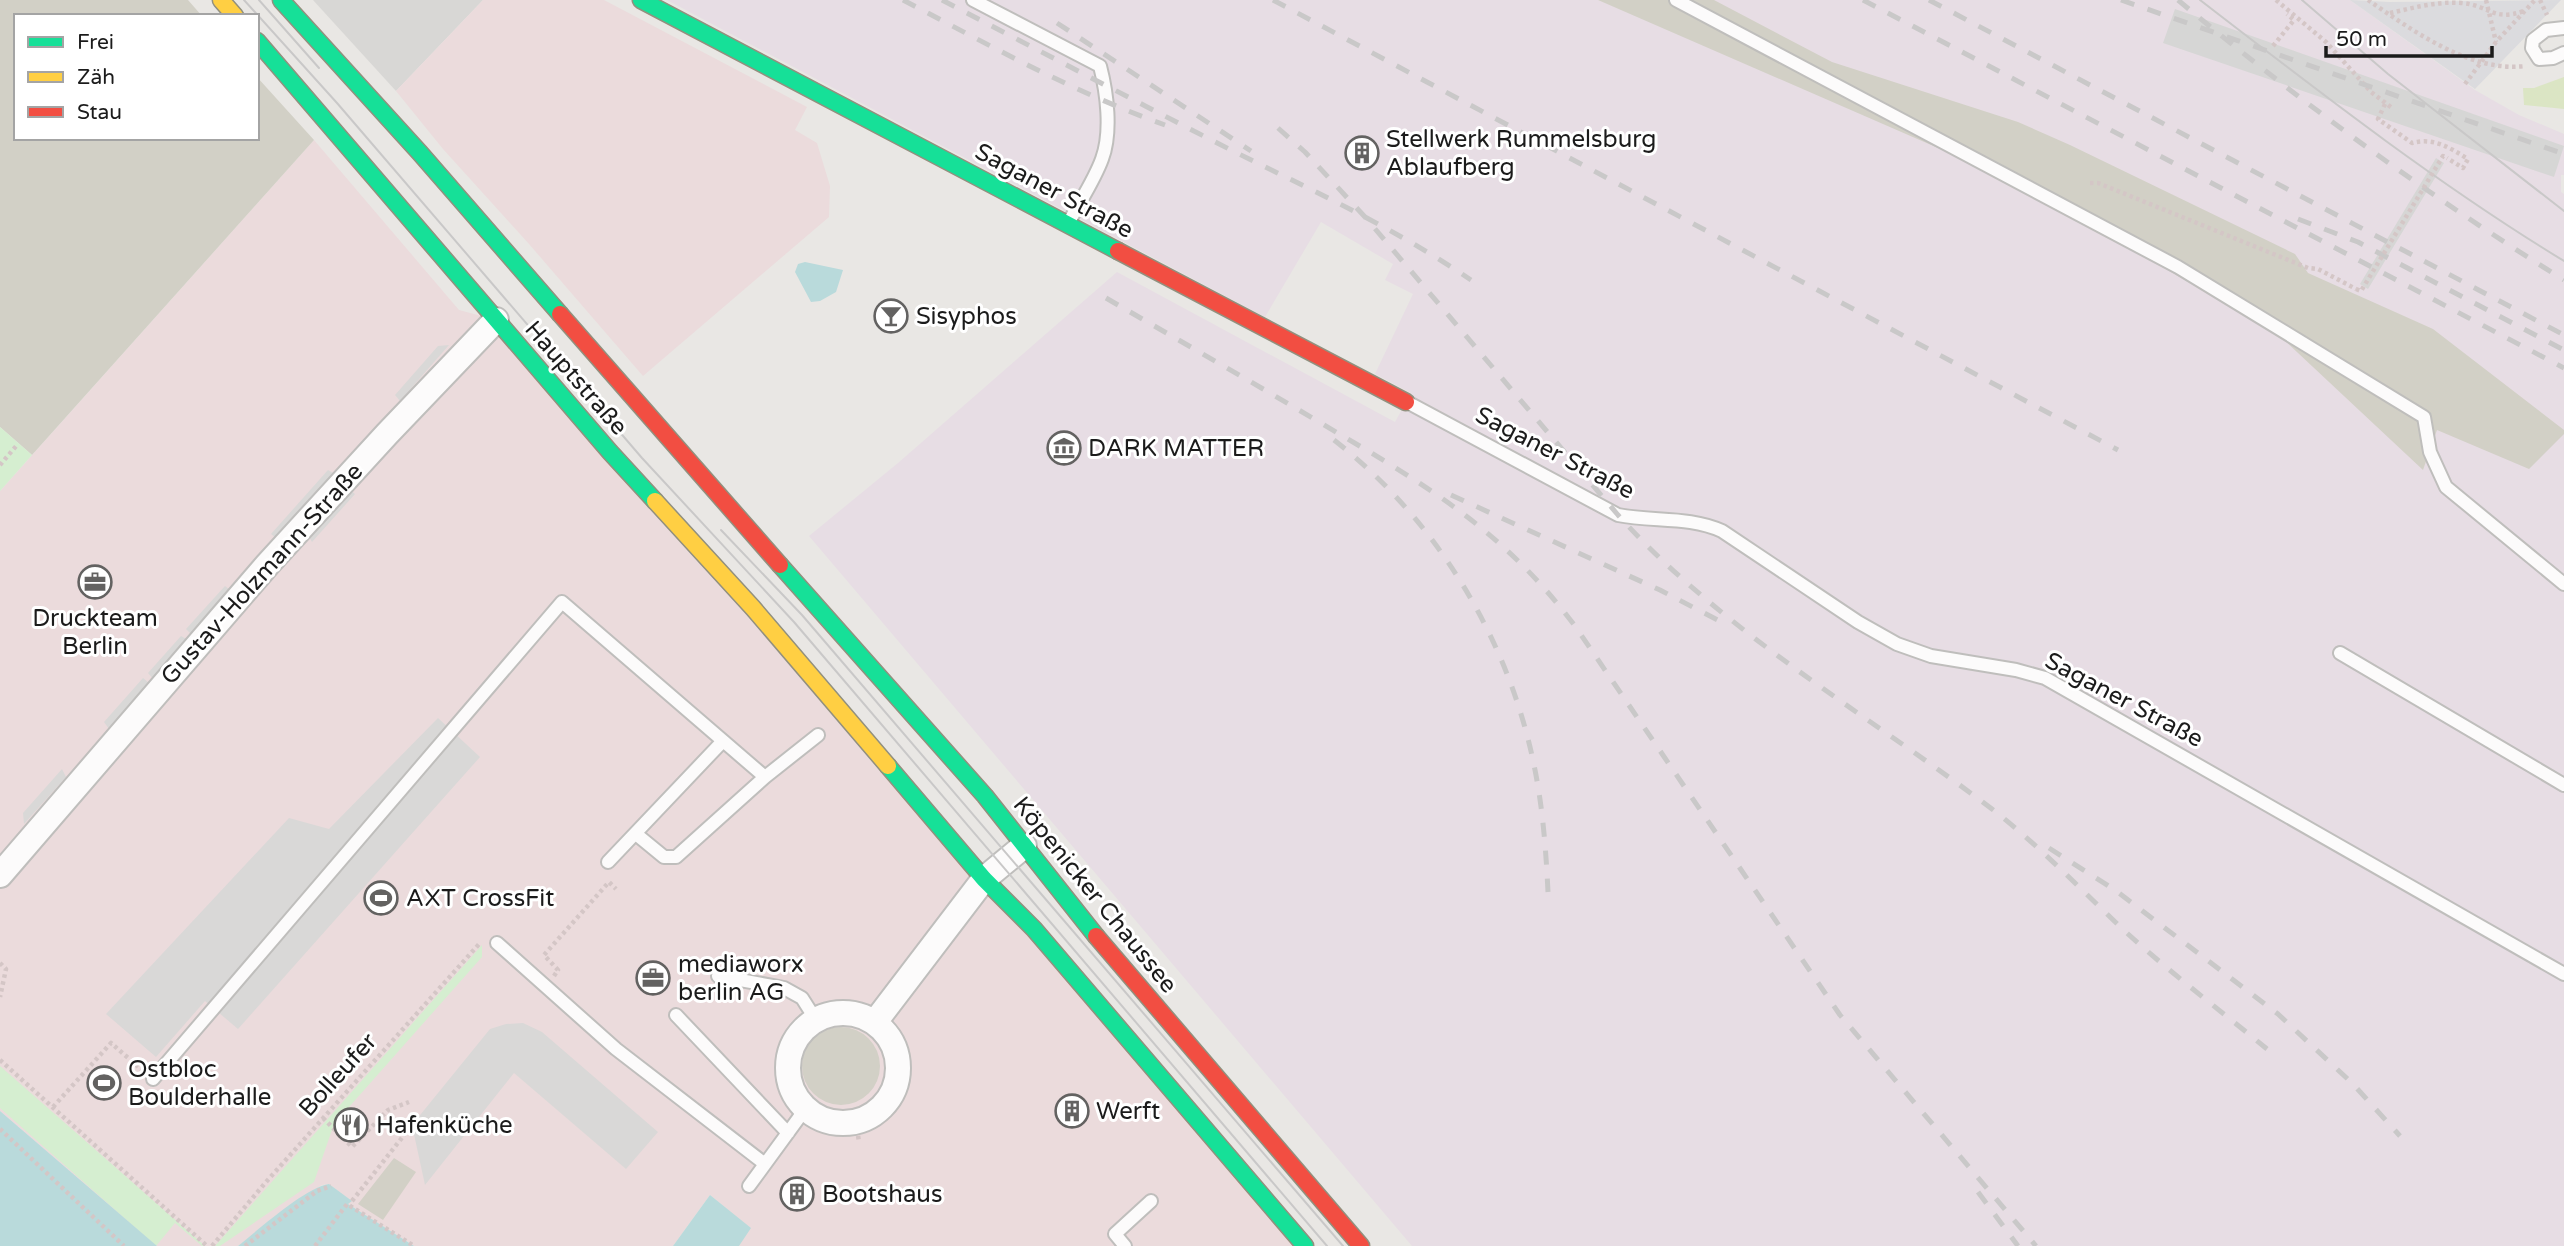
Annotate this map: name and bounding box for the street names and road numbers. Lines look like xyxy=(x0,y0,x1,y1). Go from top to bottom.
street label: Saganer Straße xyxy=(970,137,1138,245)
street label: Hauptstraße xyxy=(519,315,633,441)
street label: Saganer Straße xyxy=(1471,400,1639,506)
street label: Gustav-Holzmann-Straße xyxy=(155,457,369,691)
street label: Saganer Straße xyxy=(2040,646,2208,754)
street label: Köpenicker Chaussee xyxy=(1007,791,1183,999)
street label: Bolleufer xyxy=(293,1027,384,1123)

